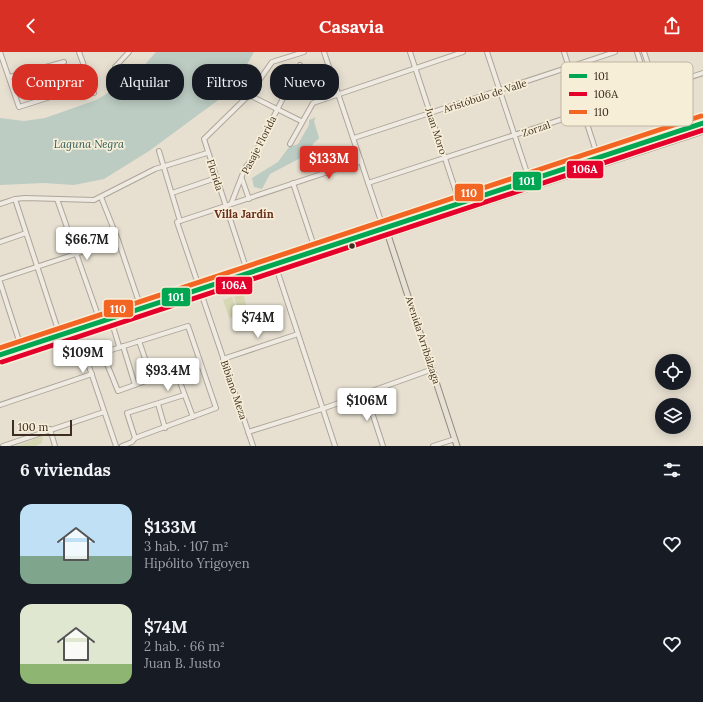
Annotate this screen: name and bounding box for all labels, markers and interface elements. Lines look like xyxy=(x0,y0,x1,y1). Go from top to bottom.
icon: back xyxy=(20,15,42,37)
text: Casavia xyxy=(319,15,384,38)
icon: share xyxy=(661,15,683,37)
legend xyxy=(561,62,693,126)
chip: Comprar xyxy=(12,64,98,100)
chip: Alquilar xyxy=(106,64,184,100)
chip: Filtros xyxy=(192,64,262,100)
chip: Nuevo xyxy=(270,64,339,100)
text: 101 xyxy=(594,69,609,83)
street label: Aristóbulo de Valle xyxy=(441,76,529,116)
text: 106A xyxy=(594,87,619,101)
street label: Juan Moro xyxy=(422,105,450,156)
text: 110 xyxy=(594,105,609,119)
street label: Pasaje Florida xyxy=(239,114,279,176)
street label: Zorzal xyxy=(520,118,552,140)
water label: Laguna Negra xyxy=(54,137,125,151)
pin: $133M xyxy=(301,146,357,180)
text: $133M xyxy=(309,150,349,167)
street label: Florida xyxy=(204,158,226,192)
line badge: 106A xyxy=(566,160,604,179)
text: 106A xyxy=(572,162,598,176)
line badge: 101 xyxy=(512,171,542,191)
text: 101 xyxy=(519,174,535,188)
line badge: 110 xyxy=(454,183,484,202)
text: 110 xyxy=(461,186,477,200)
district label: Villa Jardín xyxy=(214,207,274,221)
pin: $66.7M xyxy=(54,227,120,261)
text: $66.7M xyxy=(65,231,109,248)
unlabelled marker xyxy=(347,241,357,251)
line badge: 106A xyxy=(215,276,253,295)
text: 106A xyxy=(221,278,247,292)
line badge: 101 xyxy=(161,287,191,307)
text: 101 xyxy=(168,290,184,304)
street label: Avenida Arribálzaga xyxy=(402,294,443,386)
line badge: 110 xyxy=(103,299,134,318)
text: 110 xyxy=(110,302,126,316)
pin: $74M xyxy=(234,305,282,339)
text: $74M xyxy=(241,309,275,326)
pin: $109M xyxy=(55,340,111,374)
text: $109M xyxy=(62,344,104,361)
map controls xyxy=(655,354,691,434)
button: locate xyxy=(655,354,691,390)
pin: $93.4M xyxy=(135,358,201,392)
street label: Bibiano Meza xyxy=(218,359,250,421)
text: $93.4M xyxy=(145,362,191,379)
pin: $106M xyxy=(339,388,395,422)
text: $106M xyxy=(346,392,388,409)
button: layers xyxy=(655,398,691,434)
scale bar xyxy=(12,418,72,437)
text: 100 m xyxy=(18,420,48,434)
text: 6 viviendas xyxy=(20,459,111,481)
icon: filters xyxy=(661,459,683,481)
text: $133M xyxy=(144,516,196,538)
icon: home xyxy=(52,520,100,568)
icon: heart xyxy=(661,533,683,555)
text: 3 hab. · 107 m² xyxy=(144,538,229,555)
text: Hipólito Yrigoyen xyxy=(144,555,250,572)
text: $74M xyxy=(144,616,187,638)
icon: home xyxy=(52,620,100,668)
icon: heart xyxy=(661,633,683,655)
text: 2 hab. · 66 m² xyxy=(144,638,225,655)
text: Juan B. Justo xyxy=(144,655,221,672)

